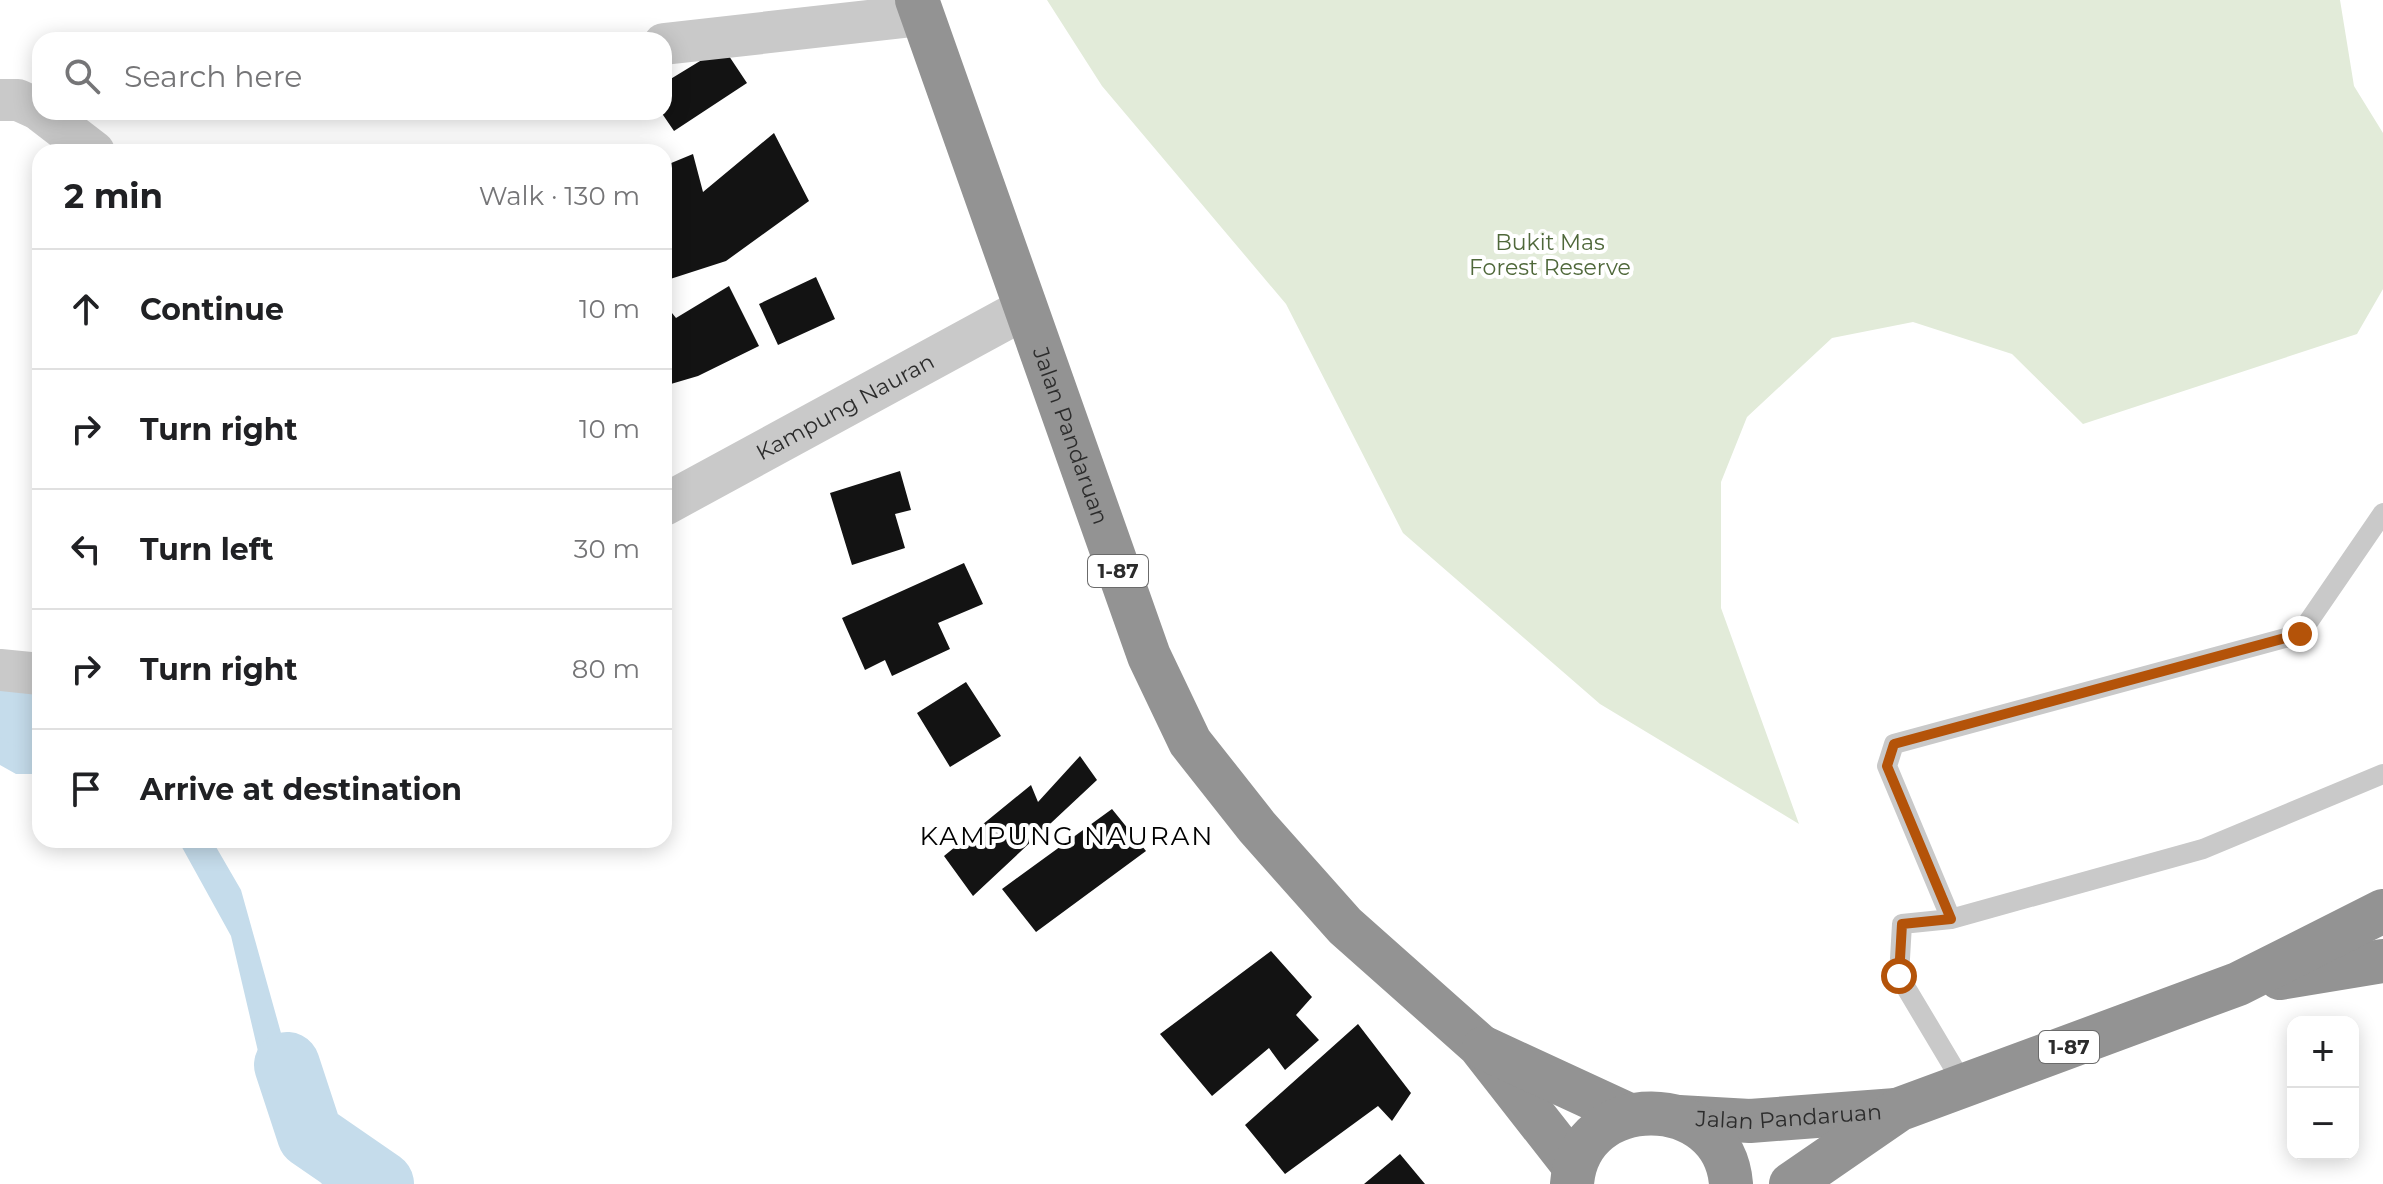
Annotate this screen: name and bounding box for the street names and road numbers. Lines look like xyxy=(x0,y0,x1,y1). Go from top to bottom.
street label: Jalan Pandaruan xyxy=(1026,342,1114,528)
street label: Kampung Nauran xyxy=(752,348,939,466)
road number: 1-87 xyxy=(1088,555,1148,587)
road number: 1-87 xyxy=(2039,1031,2099,1063)
street label: Jalan Pandaruan xyxy=(1694,1098,1883,1135)

